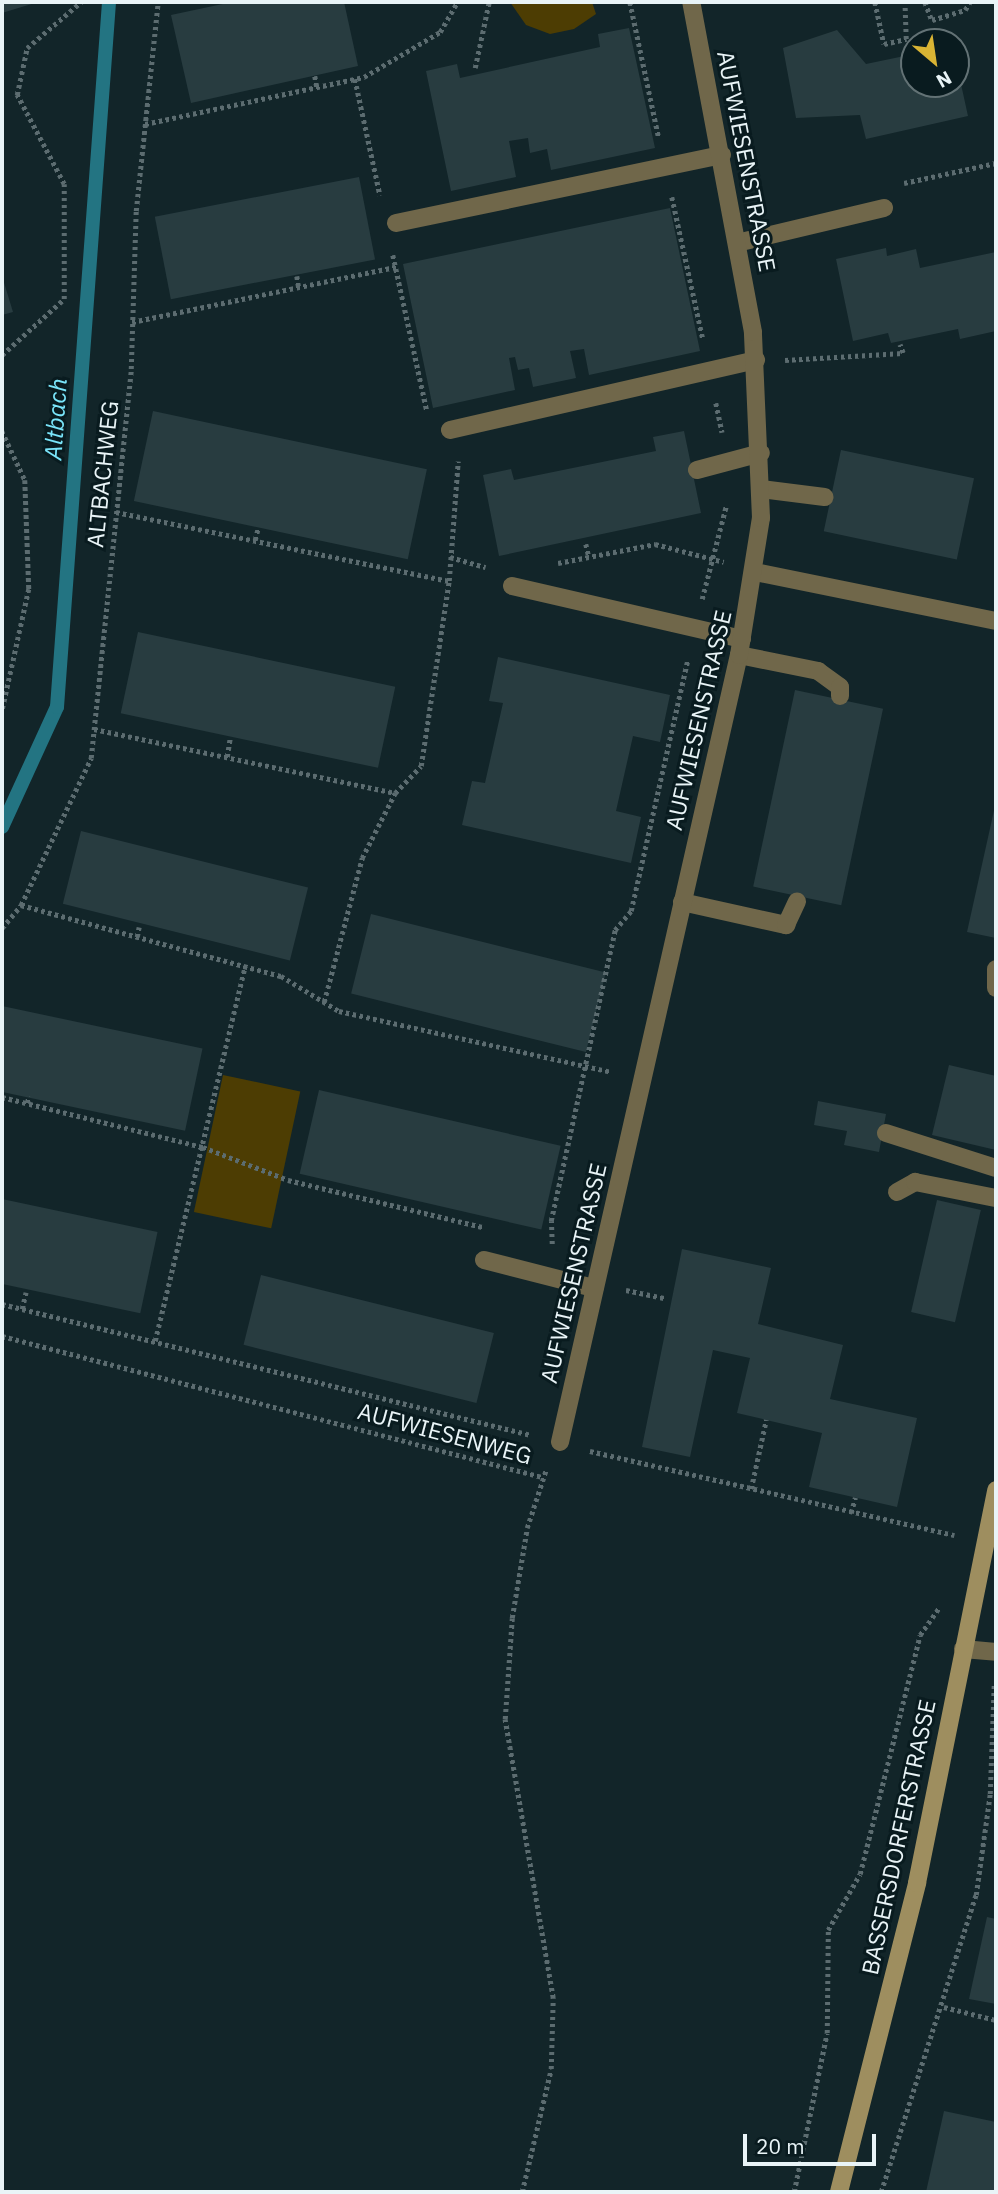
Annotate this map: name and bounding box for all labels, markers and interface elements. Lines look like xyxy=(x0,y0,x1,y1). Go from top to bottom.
north arrow xyxy=(900,28,970,98)
street label: AUFWIESENSTRASSE xyxy=(712,48,782,274)
text: N xyxy=(932,66,956,93)
water label: Altbach xyxy=(39,377,73,461)
street label: ALTBACHWEG xyxy=(81,399,123,549)
street label: AUFWIESENSTRASSE xyxy=(659,607,737,833)
street label: AUFWIESENSTRASSE xyxy=(534,1160,612,1386)
street label: AUFWIESENWEG xyxy=(355,1397,535,1469)
street label: BASSERSDORFERSTRASSE xyxy=(855,1697,941,1977)
scale bar xyxy=(746,2120,879,2164)
text: 20 m xyxy=(756,2132,805,2160)

